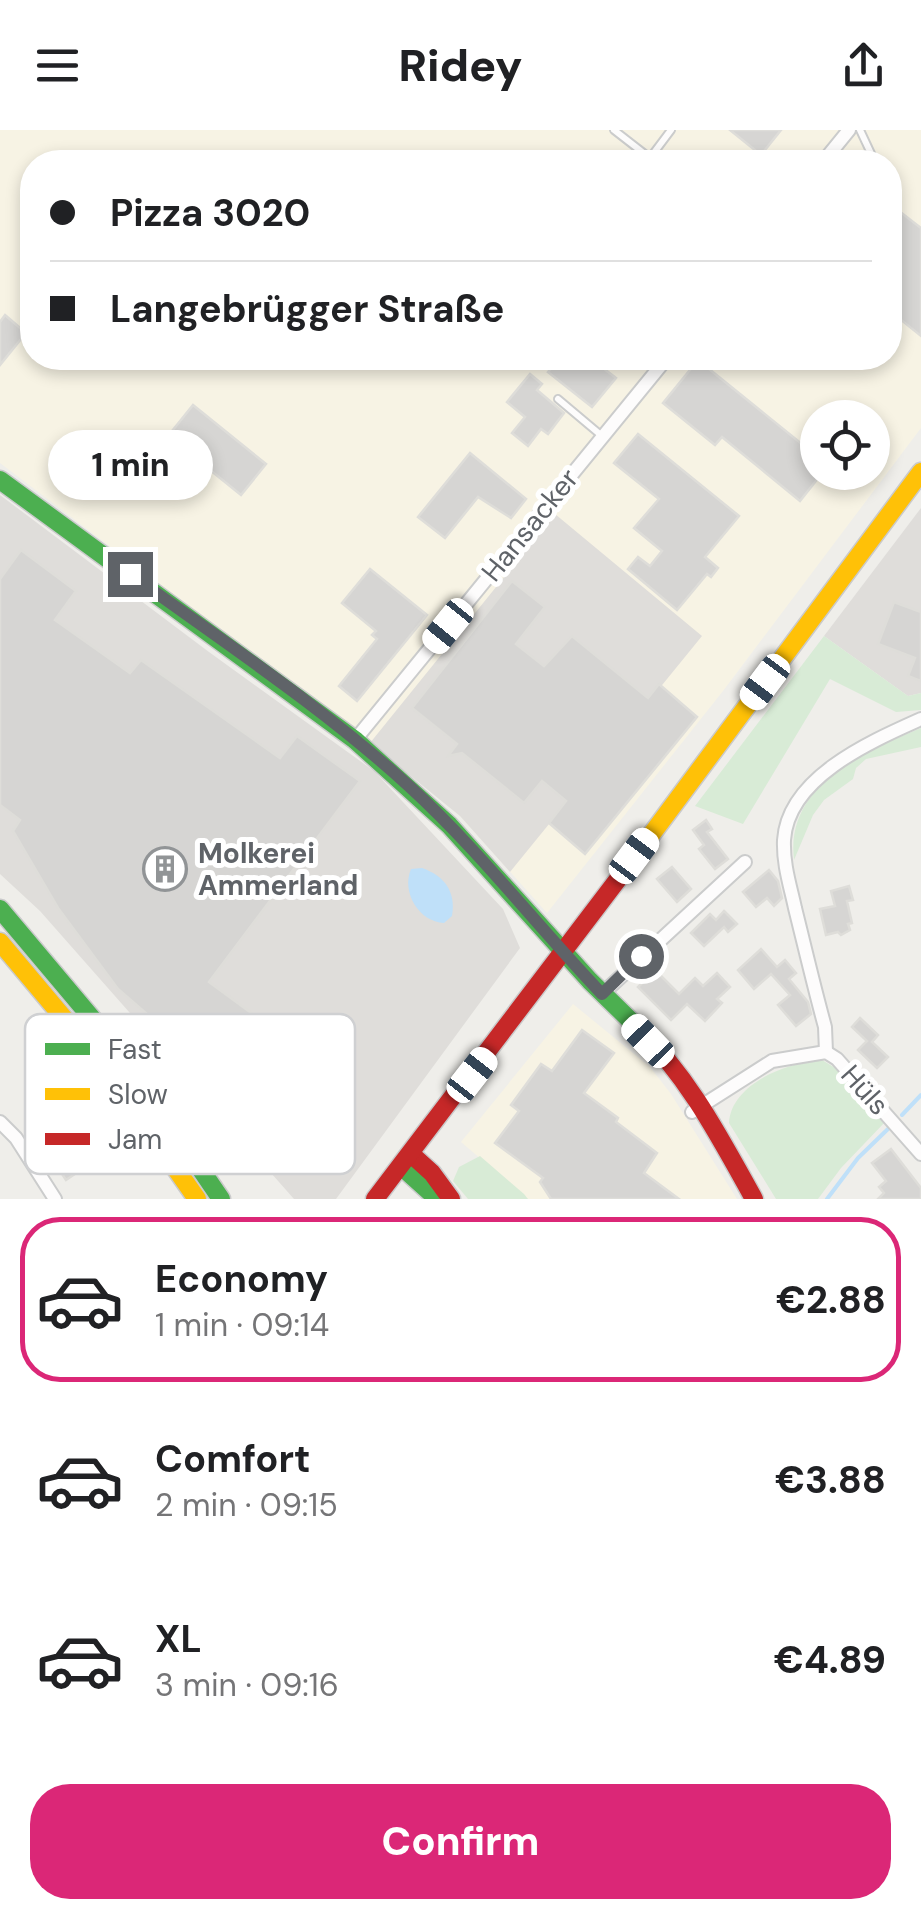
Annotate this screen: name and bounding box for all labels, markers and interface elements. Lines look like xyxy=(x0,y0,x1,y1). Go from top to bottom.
text: Ridey xyxy=(398,36,523,95)
icon: menu xyxy=(30,38,85,93)
icon: share xyxy=(836,38,891,93)
text: Pizza 3020 xyxy=(110,188,310,238)
text: Langebrügger Straße xyxy=(110,284,504,334)
map controls xyxy=(800,400,890,490)
button: locate xyxy=(800,400,890,490)
callout: 1 min xyxy=(48,429,212,499)
text: 1 min xyxy=(91,444,170,486)
street label: Hansacker xyxy=(473,461,587,589)
route end xyxy=(108,552,153,597)
car xyxy=(417,593,479,659)
car xyxy=(735,649,795,715)
car xyxy=(604,823,664,889)
place label: Molkerei Ammerland xyxy=(198,835,358,904)
building icon: Molkerei Ammerland xyxy=(142,846,188,892)
route start xyxy=(619,934,664,979)
car xyxy=(616,1009,680,1073)
legend xyxy=(25,1014,355,1174)
text: Fast xyxy=(108,1031,162,1068)
car xyxy=(442,1042,502,1108)
street label: Hüls xyxy=(833,1057,897,1123)
text: Slow xyxy=(108,1076,168,1113)
text: Jam xyxy=(108,1121,162,1158)
text: Economy xyxy=(155,1254,328,1304)
icon: car xyxy=(35,1255,125,1345)
text: €2.88 xyxy=(776,1275,886,1325)
text: 1 min · 09:14 xyxy=(155,1304,329,1346)
text: Comfort xyxy=(155,1434,311,1484)
icon: car xyxy=(35,1435,125,1525)
text: €3.88 xyxy=(775,1455,886,1505)
text: 2 min · 09:15 xyxy=(155,1484,338,1526)
text: XL xyxy=(155,1614,202,1664)
icon: car xyxy=(35,1615,125,1705)
text: €4.89 xyxy=(774,1635,886,1685)
text: 3 min · 09:16 xyxy=(155,1664,339,1706)
button: Confirm xyxy=(30,1784,891,1899)

